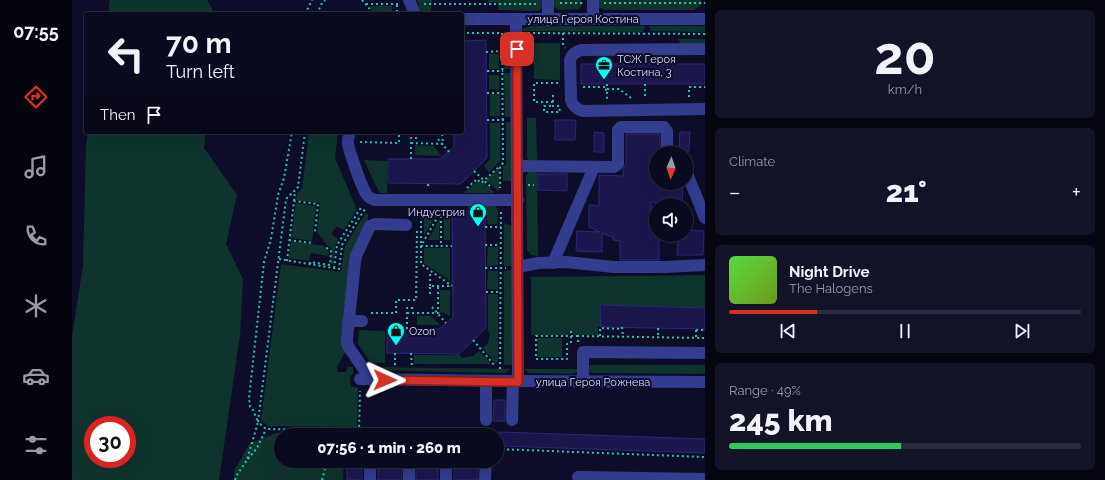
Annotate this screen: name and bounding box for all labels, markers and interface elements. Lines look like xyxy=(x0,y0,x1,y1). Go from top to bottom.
street label: улица Героя Костина xyxy=(527,13,639,26)
text: 07:55 xyxy=(13,21,59,42)
text: 20 xyxy=(874,25,936,86)
text: 70 m xyxy=(166,27,232,60)
icon: left xyxy=(100,28,152,80)
pin xyxy=(500,32,534,66)
icon: arrive xyxy=(506,38,528,60)
place label: ТСЖ Героя Костина, 3 xyxy=(617,53,676,79)
office icon: ТСЖ Героя Костина, 3 xyxy=(594,55,614,80)
text: Turn left xyxy=(166,61,235,82)
text: km/h xyxy=(888,82,922,97)
icon: directions xyxy=(22,83,50,111)
icon: arrive xyxy=(143,104,165,126)
text: Then xyxy=(100,106,135,124)
north arrow xyxy=(649,146,693,190)
map controls xyxy=(649,146,693,242)
icon: music xyxy=(22,153,50,181)
text: Climate xyxy=(729,154,775,169)
text: 21° xyxy=(886,174,927,209)
text: − xyxy=(729,179,741,205)
text: + xyxy=(1072,179,1081,205)
button: sound xyxy=(649,198,693,242)
shop icon: Индустрия xyxy=(468,202,488,227)
place label: Индустрия xyxy=(408,206,465,219)
icon: phone xyxy=(22,222,50,250)
text: Night Drive xyxy=(789,263,869,281)
text: The Halogens xyxy=(789,281,873,296)
icon: climate xyxy=(22,292,50,320)
icon: previous xyxy=(777,320,799,342)
icon: pause xyxy=(894,320,916,342)
icon: next xyxy=(1011,320,1033,342)
shop icon: Ozon xyxy=(386,321,406,346)
place label: Ozon xyxy=(409,325,436,338)
position arrow xyxy=(364,359,406,401)
icon: car xyxy=(22,362,50,390)
street label: улица Героя Рожнева xyxy=(536,376,650,389)
text: Range · 49% xyxy=(729,383,801,398)
text: 245 km xyxy=(729,403,833,438)
speed limit sign: 30 xyxy=(84,416,136,468)
icon: filters xyxy=(22,431,50,459)
text: 07:56 · 1 min · 260 m xyxy=(317,439,461,457)

